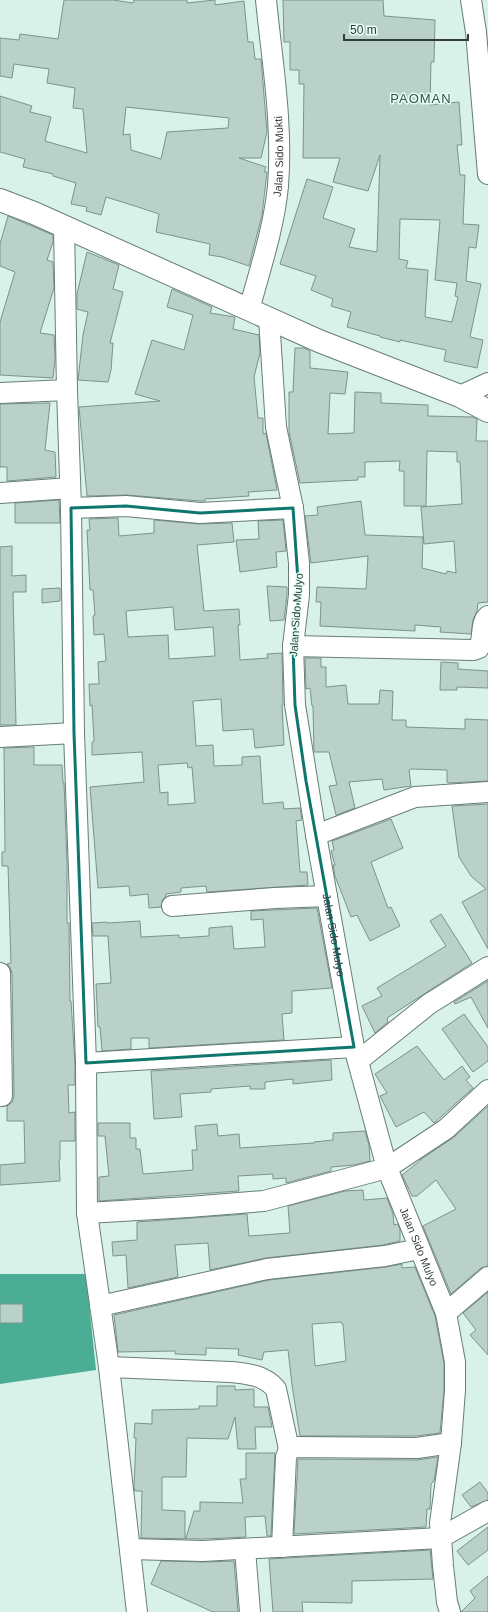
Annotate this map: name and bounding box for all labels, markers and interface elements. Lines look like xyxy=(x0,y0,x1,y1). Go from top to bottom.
scale bar xyxy=(344,16,468,42)
text: 50 m xyxy=(350,23,377,37)
district label: PAOMAN xyxy=(390,91,452,106)
street label: Jalan Sido Mukti xyxy=(271,116,285,198)
street label: Jalan Sido Mulyo xyxy=(287,573,305,657)
street label: Jalan Sido Mulyo xyxy=(321,893,347,977)
street label: Jalan Sido Mulyo xyxy=(398,1205,440,1288)

